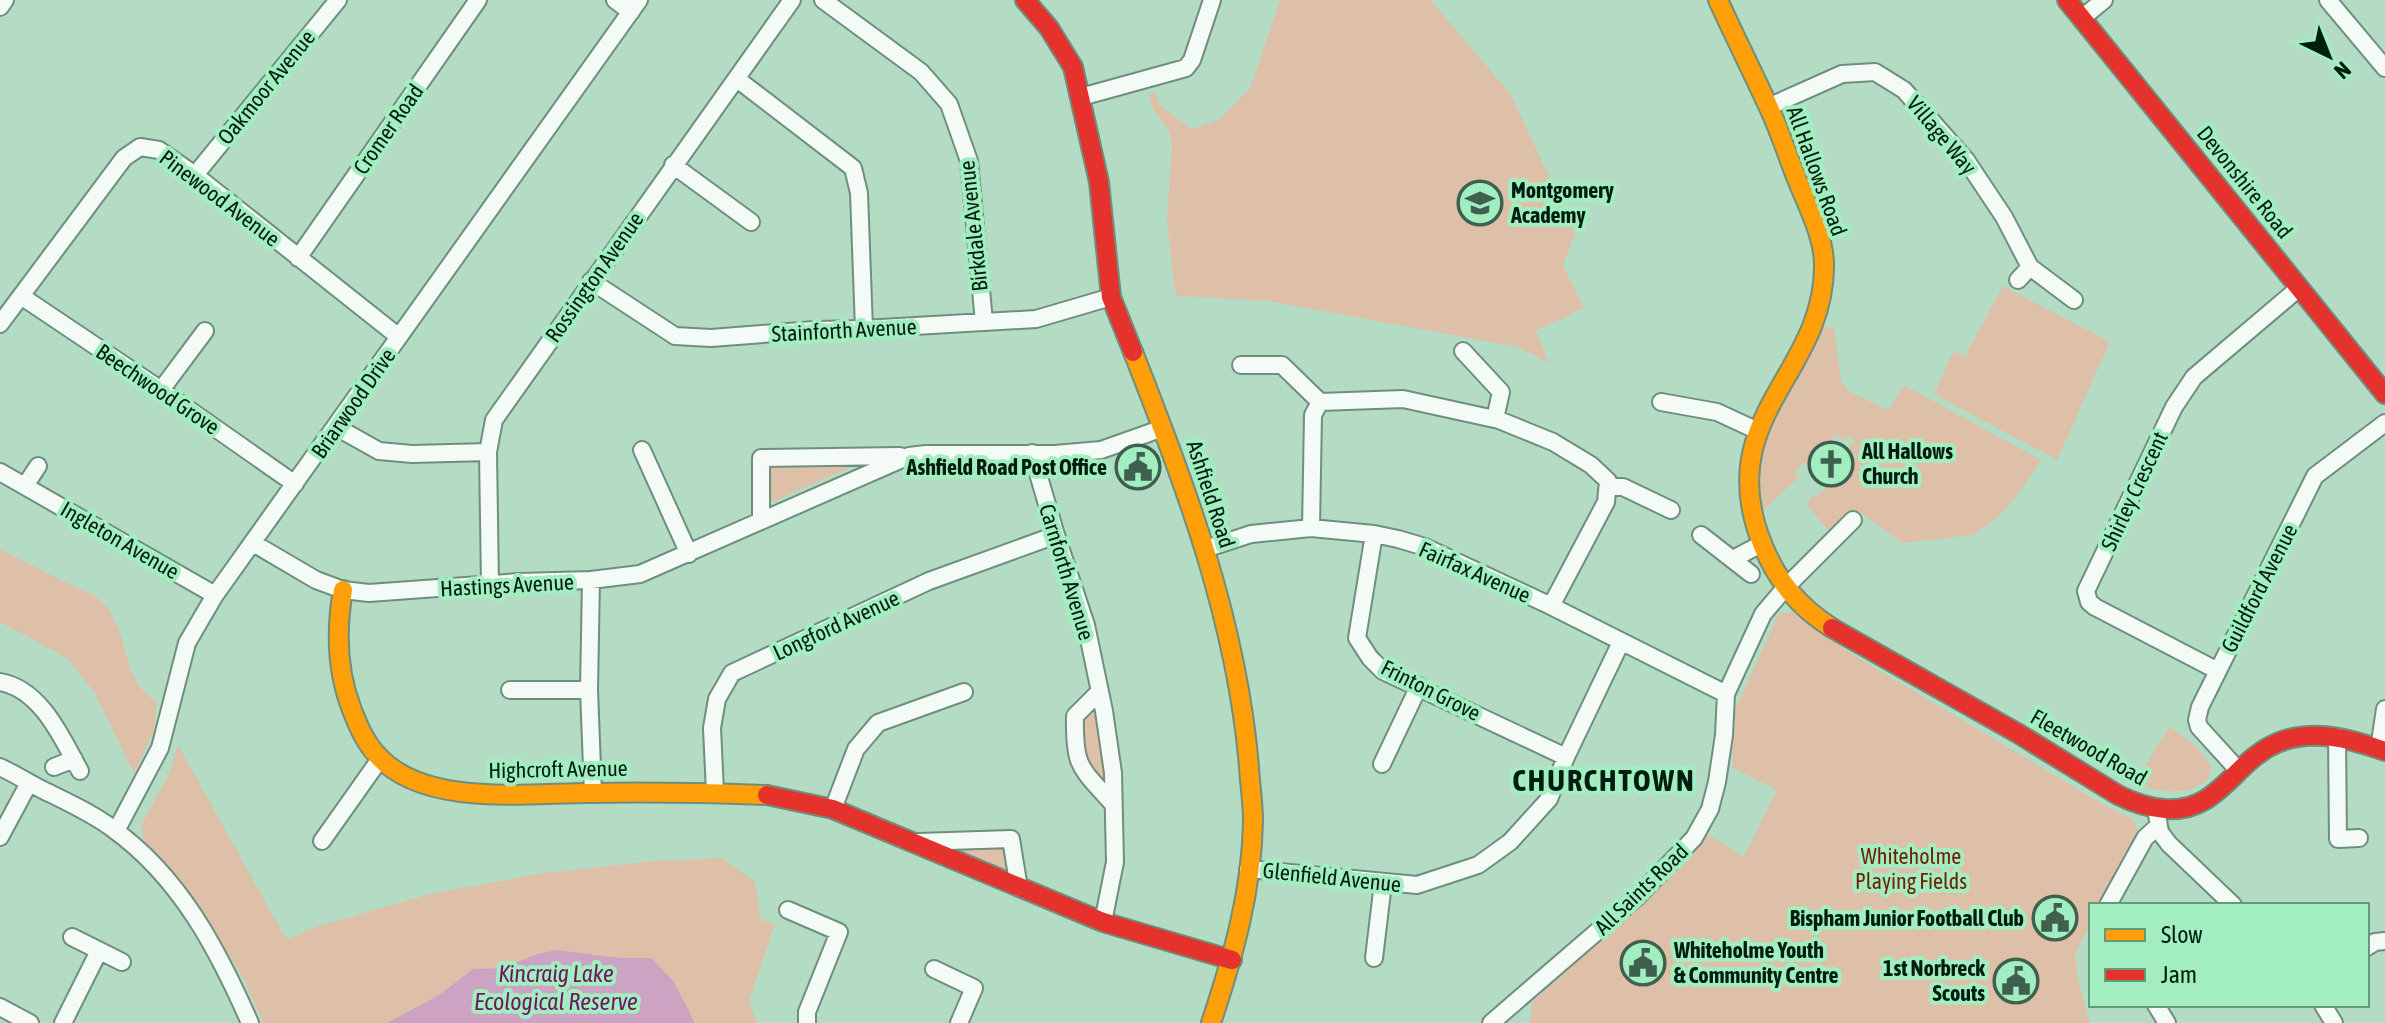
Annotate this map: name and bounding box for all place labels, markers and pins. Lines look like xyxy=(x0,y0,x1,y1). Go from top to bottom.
place label: Montgomery Academy xyxy=(1510,177,1614,228)
school or university icon: Montgomery Academy xyxy=(1456,179,1504,227)
place label: All Hallows Church xyxy=(1861,438,1953,489)
church icon: All Hallows Church xyxy=(1807,440,1855,488)
public building icon: Ashfield Road Post Office xyxy=(1114,443,1162,491)
place label: Ashfield Road Post Office xyxy=(906,454,1107,480)
public building icon: Bispham Junior Football Club xyxy=(2031,894,2079,942)
place label: Bispham Junior Football Club xyxy=(1790,905,2024,931)
place label: Whiteholme Youth & Community Centre xyxy=(1673,937,1839,988)
public building icon: Whiteholme Youth & Community Centre xyxy=(1619,939,1667,987)
place label: 1st Norbreck Scouts xyxy=(1883,955,1985,1006)
public building icon: 1st Norbreck Scouts xyxy=(1992,957,2040,1005)

